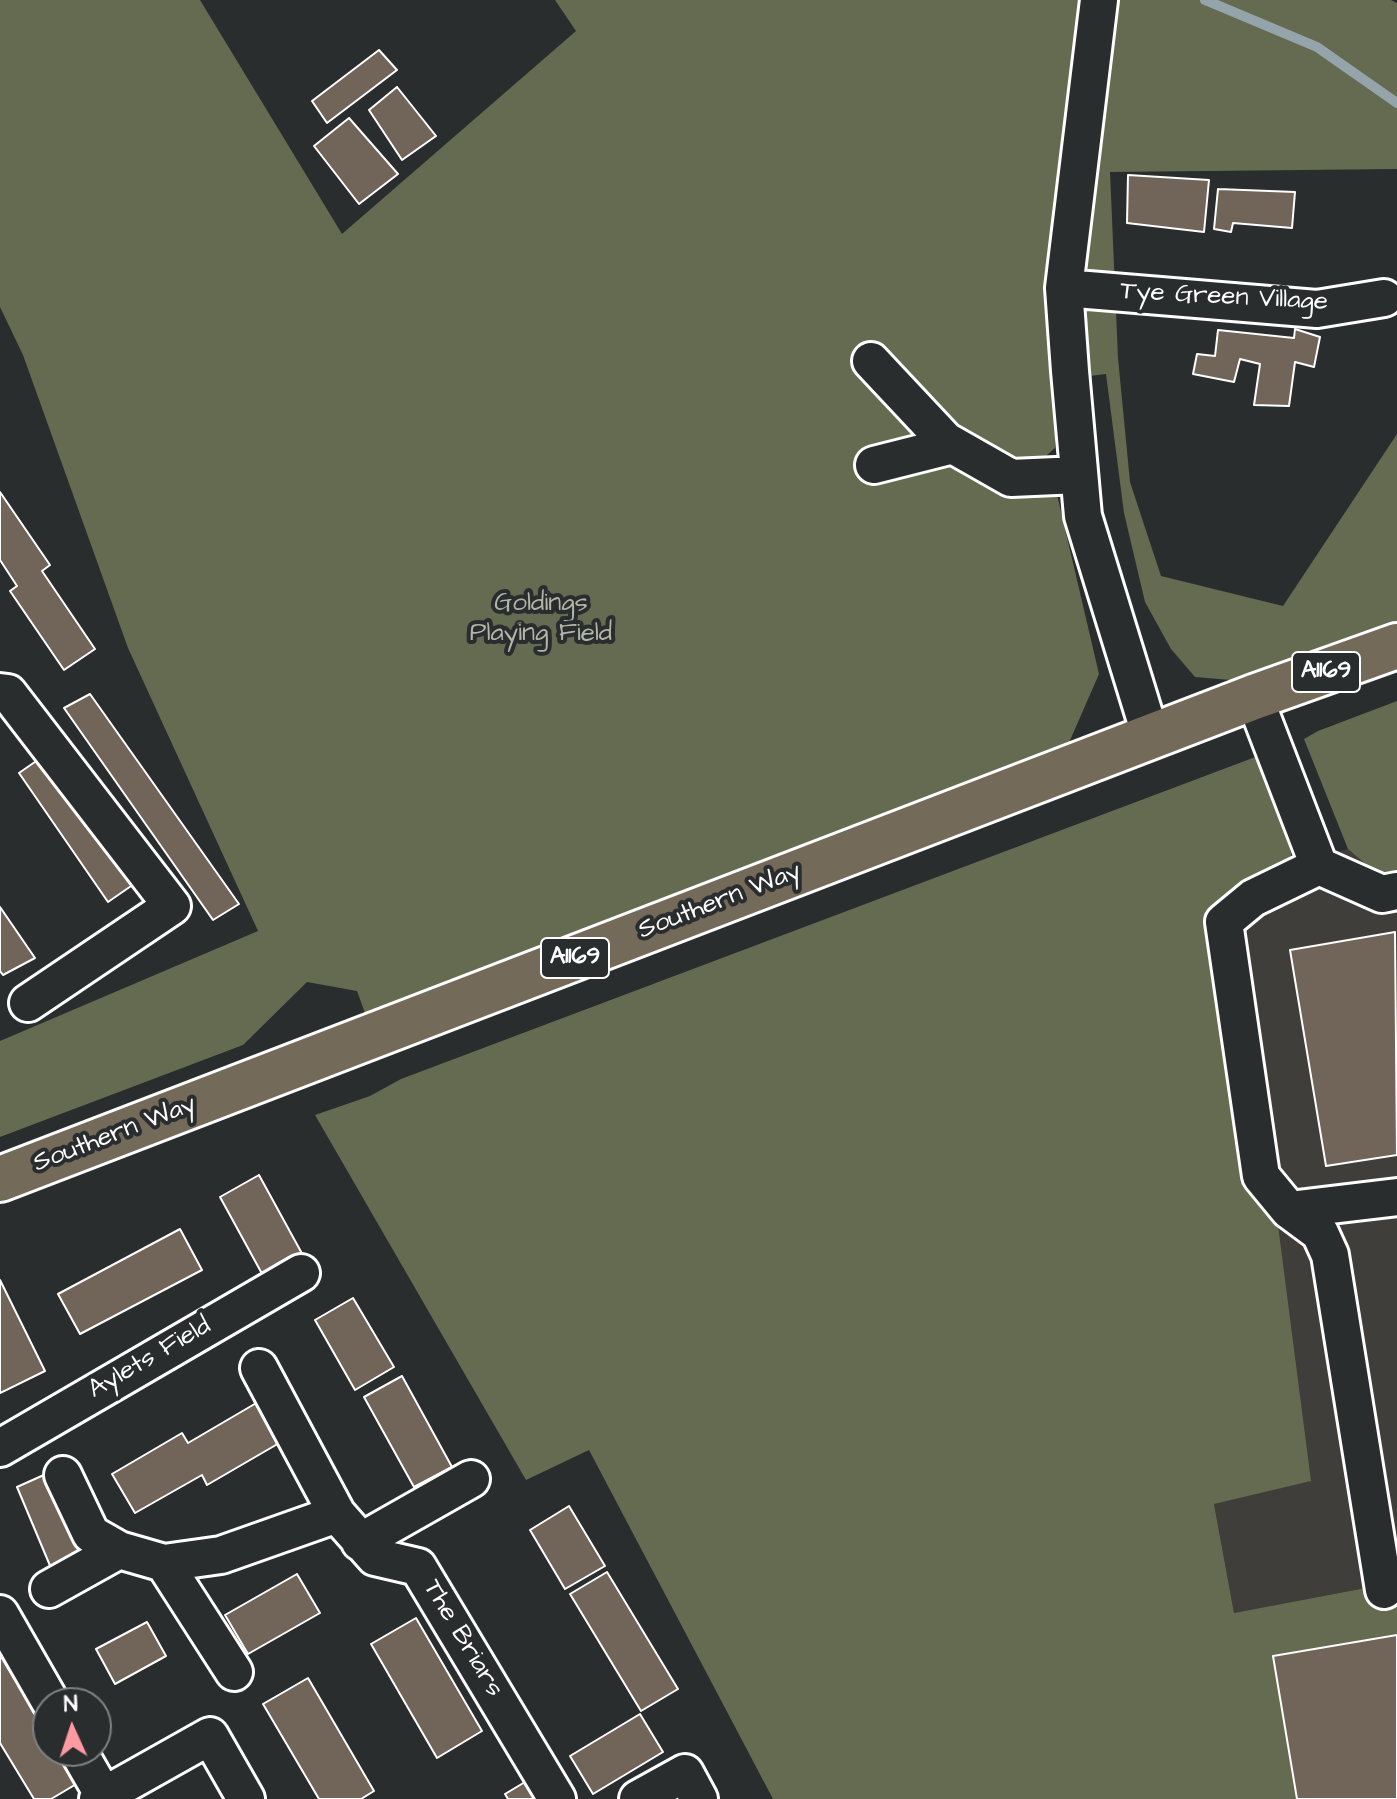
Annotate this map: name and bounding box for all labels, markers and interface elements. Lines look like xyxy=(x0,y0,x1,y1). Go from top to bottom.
street label: Tye Green Village xyxy=(1119,277,1329,319)
park label: Goldings Playing Field xyxy=(470,589,612,650)
road number: A1169 xyxy=(1292,652,1360,692)
street label: Southern Way xyxy=(634,857,806,947)
road number: A1169 xyxy=(541,938,609,978)
street label: Southern Way xyxy=(29,1090,201,1180)
street label: Aylets Field xyxy=(83,1311,217,1407)
street label: The Briars xyxy=(415,1575,509,1703)
north arrow xyxy=(32,1687,112,1767)
text: N xyxy=(63,1689,79,1720)

